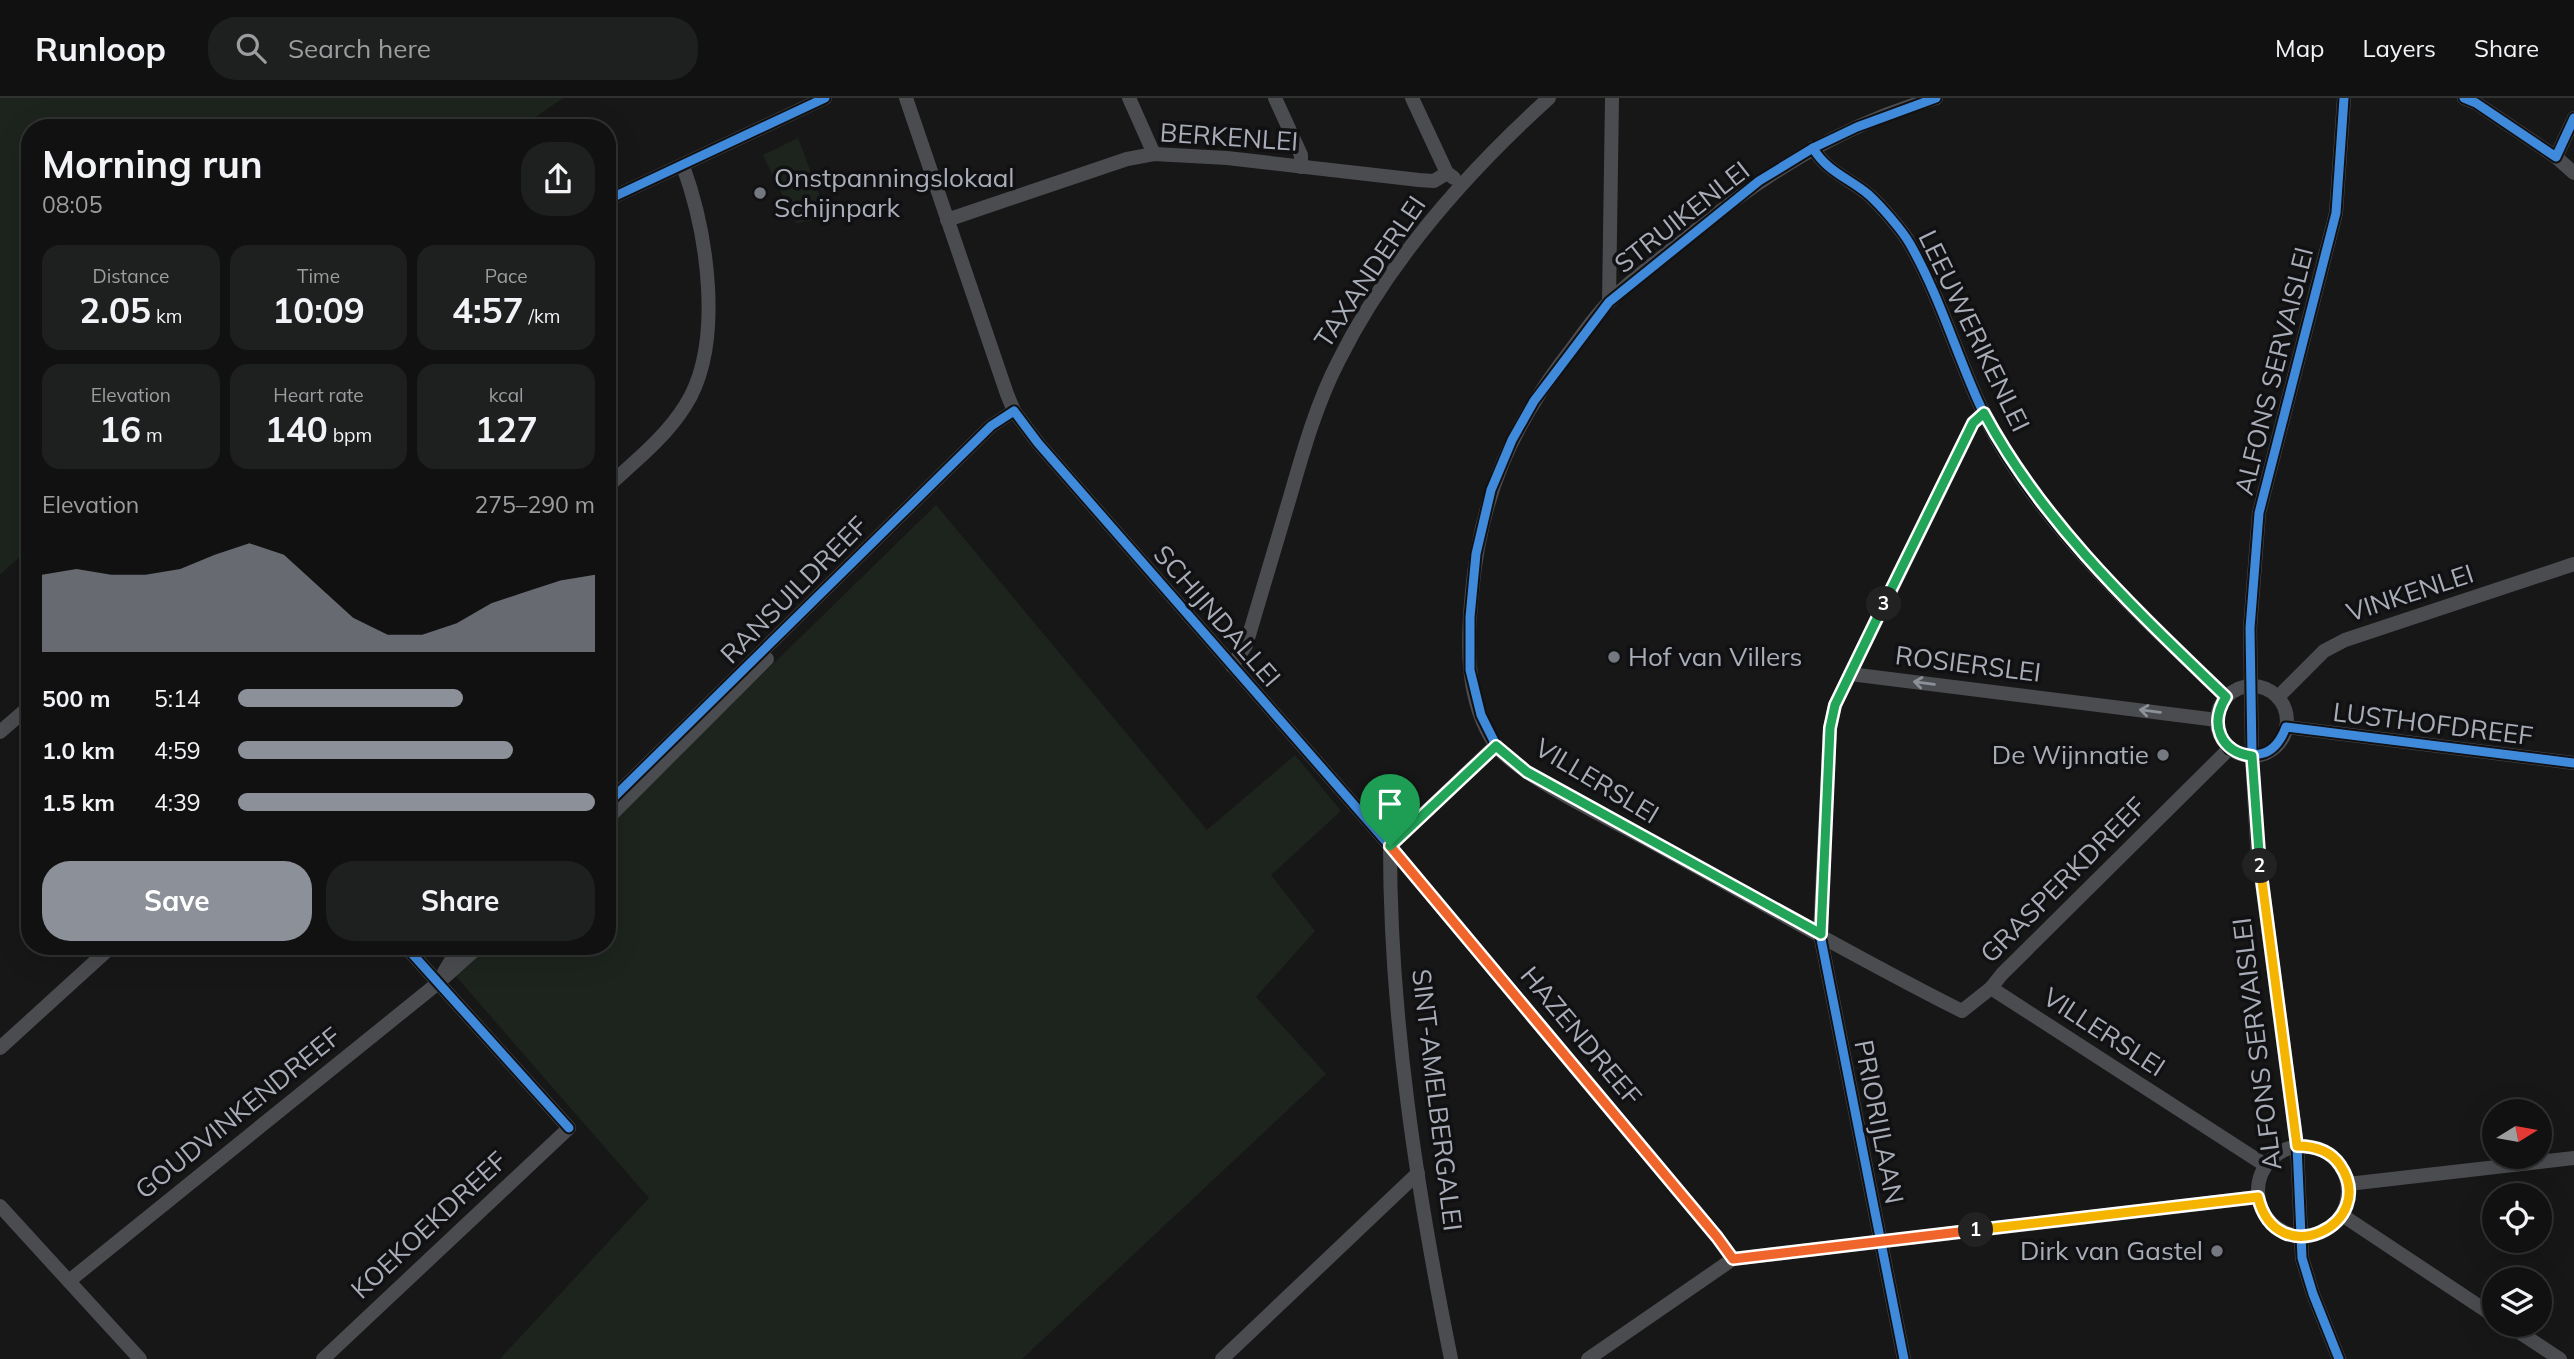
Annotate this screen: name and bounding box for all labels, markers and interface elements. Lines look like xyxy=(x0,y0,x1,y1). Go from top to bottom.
search box xyxy=(208,17,698,80)
text: Runloop xyxy=(35,28,166,69)
icon: search xyxy=(232,29,270,67)
text: Search here xyxy=(288,32,431,65)
text: Map xyxy=(2275,33,2324,63)
text: Layers xyxy=(2362,33,2436,63)
text: Share xyxy=(2474,33,2539,63)
street label: BERKENLEI xyxy=(1159,115,1299,158)
text: Morning run xyxy=(42,140,263,188)
button: share xyxy=(521,142,595,216)
street label: STRUIKENLEI xyxy=(1607,154,1756,280)
place label: Onstpanningslokaal Schijnpark xyxy=(774,161,1015,224)
marker: Onstpanningslokaal Schijnpark xyxy=(752,185,768,201)
street label: TAXANDERLEI xyxy=(1307,189,1433,354)
text: 08:05 xyxy=(42,190,102,219)
street label: LEEUWERIKENLEI xyxy=(1911,225,2038,437)
street label: ALFONS SERVAISLEI xyxy=(2227,244,2320,498)
text: Distance xyxy=(92,264,169,288)
text: Time xyxy=(297,264,340,288)
text: Pace xyxy=(485,264,528,288)
text: 2.05 xyxy=(79,288,151,332)
text: 10:09 xyxy=(272,288,365,332)
text: 4:57 xyxy=(452,288,524,332)
text: km xyxy=(151,304,182,328)
text: /km xyxy=(524,304,560,328)
text: Elevation xyxy=(91,383,171,407)
text: Heart rate xyxy=(273,383,364,407)
text: kcal xyxy=(489,383,524,407)
text: 16 xyxy=(99,407,141,451)
text: 140 xyxy=(265,407,328,451)
text: 127 xyxy=(475,407,538,451)
text: m xyxy=(141,423,163,447)
text: bpm xyxy=(328,423,372,447)
text: Elevation xyxy=(42,490,139,519)
text: 275–290 m xyxy=(474,490,595,519)
street label: RANSUILDREEF xyxy=(713,509,874,670)
street label: SCHIJNDALLEI xyxy=(1147,538,1288,693)
street label: VINKENLEI xyxy=(2342,556,2478,629)
pin: 3 xyxy=(1867,587,1902,622)
text: 3 xyxy=(1878,591,1889,615)
street label: ROSIERSLEI xyxy=(1893,638,2043,689)
place label: Hof van Villers xyxy=(1628,640,1802,673)
marker: Hof van Villers xyxy=(1606,649,1622,665)
one-way arrow xyxy=(1913,676,1936,689)
text: 500 m xyxy=(42,684,110,713)
text: 5:14 xyxy=(154,684,201,713)
street label: LUSTHOFDREEF xyxy=(2331,695,2535,752)
one-way arrow xyxy=(2139,705,2162,718)
street label: VILLERSLEI xyxy=(1529,731,1665,830)
text: 1.0 km xyxy=(42,736,115,765)
text: 4:59 xyxy=(154,736,201,765)
place label: De Wijnnatie xyxy=(1992,738,2149,771)
marker: De Wijnnatie xyxy=(2155,747,2171,763)
pin xyxy=(1360,774,1420,846)
icon: arrive xyxy=(1371,785,1409,823)
text: 1.5 km xyxy=(42,788,115,817)
text: 4:39 xyxy=(154,788,201,817)
street label: GRASPERKDREEF xyxy=(1973,790,2152,969)
pin: 2 xyxy=(2242,848,2278,884)
text: 2 xyxy=(2254,853,2265,877)
button: Save xyxy=(42,861,312,941)
button: Share xyxy=(326,861,595,941)
street label: ALFONS SERVAISLEI xyxy=(2225,916,2288,1172)
street label: HAZENDREEF xyxy=(1514,959,1649,1112)
street label: SINT-AMELBERGALEI xyxy=(1405,967,1470,1233)
street label: VILLERSLEI xyxy=(2037,980,2172,1083)
street label: GOUDVINKENDREEF xyxy=(128,1020,347,1206)
street label: PRIORIJLAAN xyxy=(1847,1037,1912,1207)
north arrow xyxy=(2482,1099,2552,1169)
map controls xyxy=(2482,1099,2552,1337)
street label: KOEKOEKDREEF xyxy=(344,1144,514,1305)
button: locate xyxy=(2482,1183,2552,1253)
pin: 1 xyxy=(1958,1212,1994,1248)
text: 1 xyxy=(1970,1217,1981,1241)
place label: Dirk van Gastel xyxy=(2020,1234,2203,1267)
marker: Dirk van Gastel xyxy=(2209,1243,2225,1259)
button: layers xyxy=(2482,1267,2552,1337)

